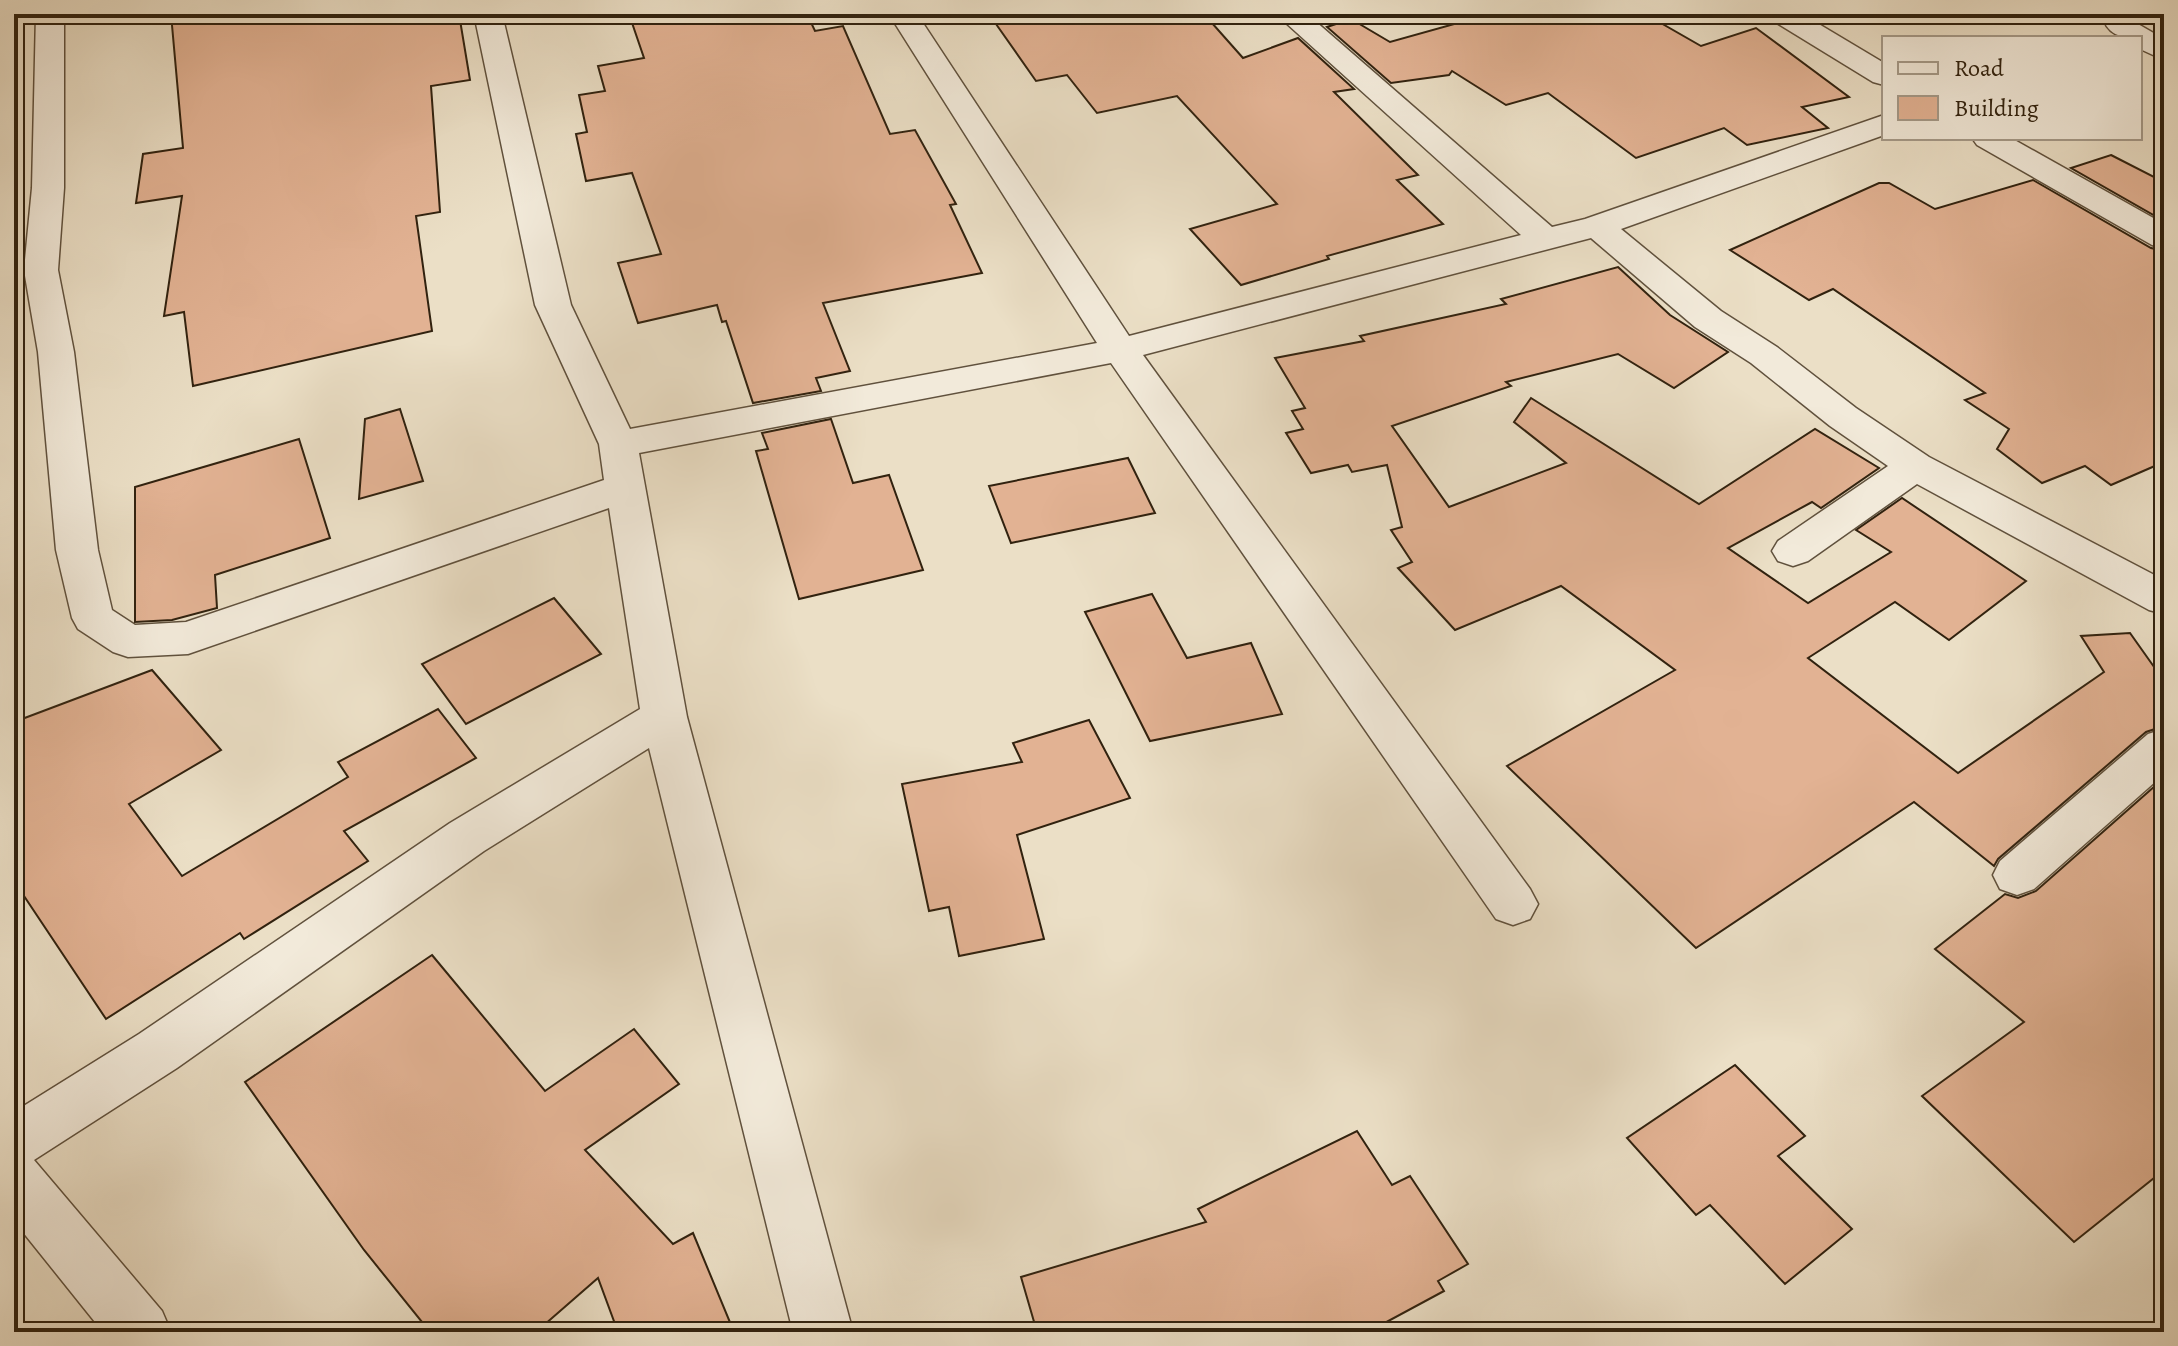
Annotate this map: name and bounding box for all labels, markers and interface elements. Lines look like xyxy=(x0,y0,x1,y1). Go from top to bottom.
legend xyxy=(1882,36,2142,140)
text: Road xyxy=(1954,52,2004,84)
text: Building xyxy=(1954,92,2039,124)

